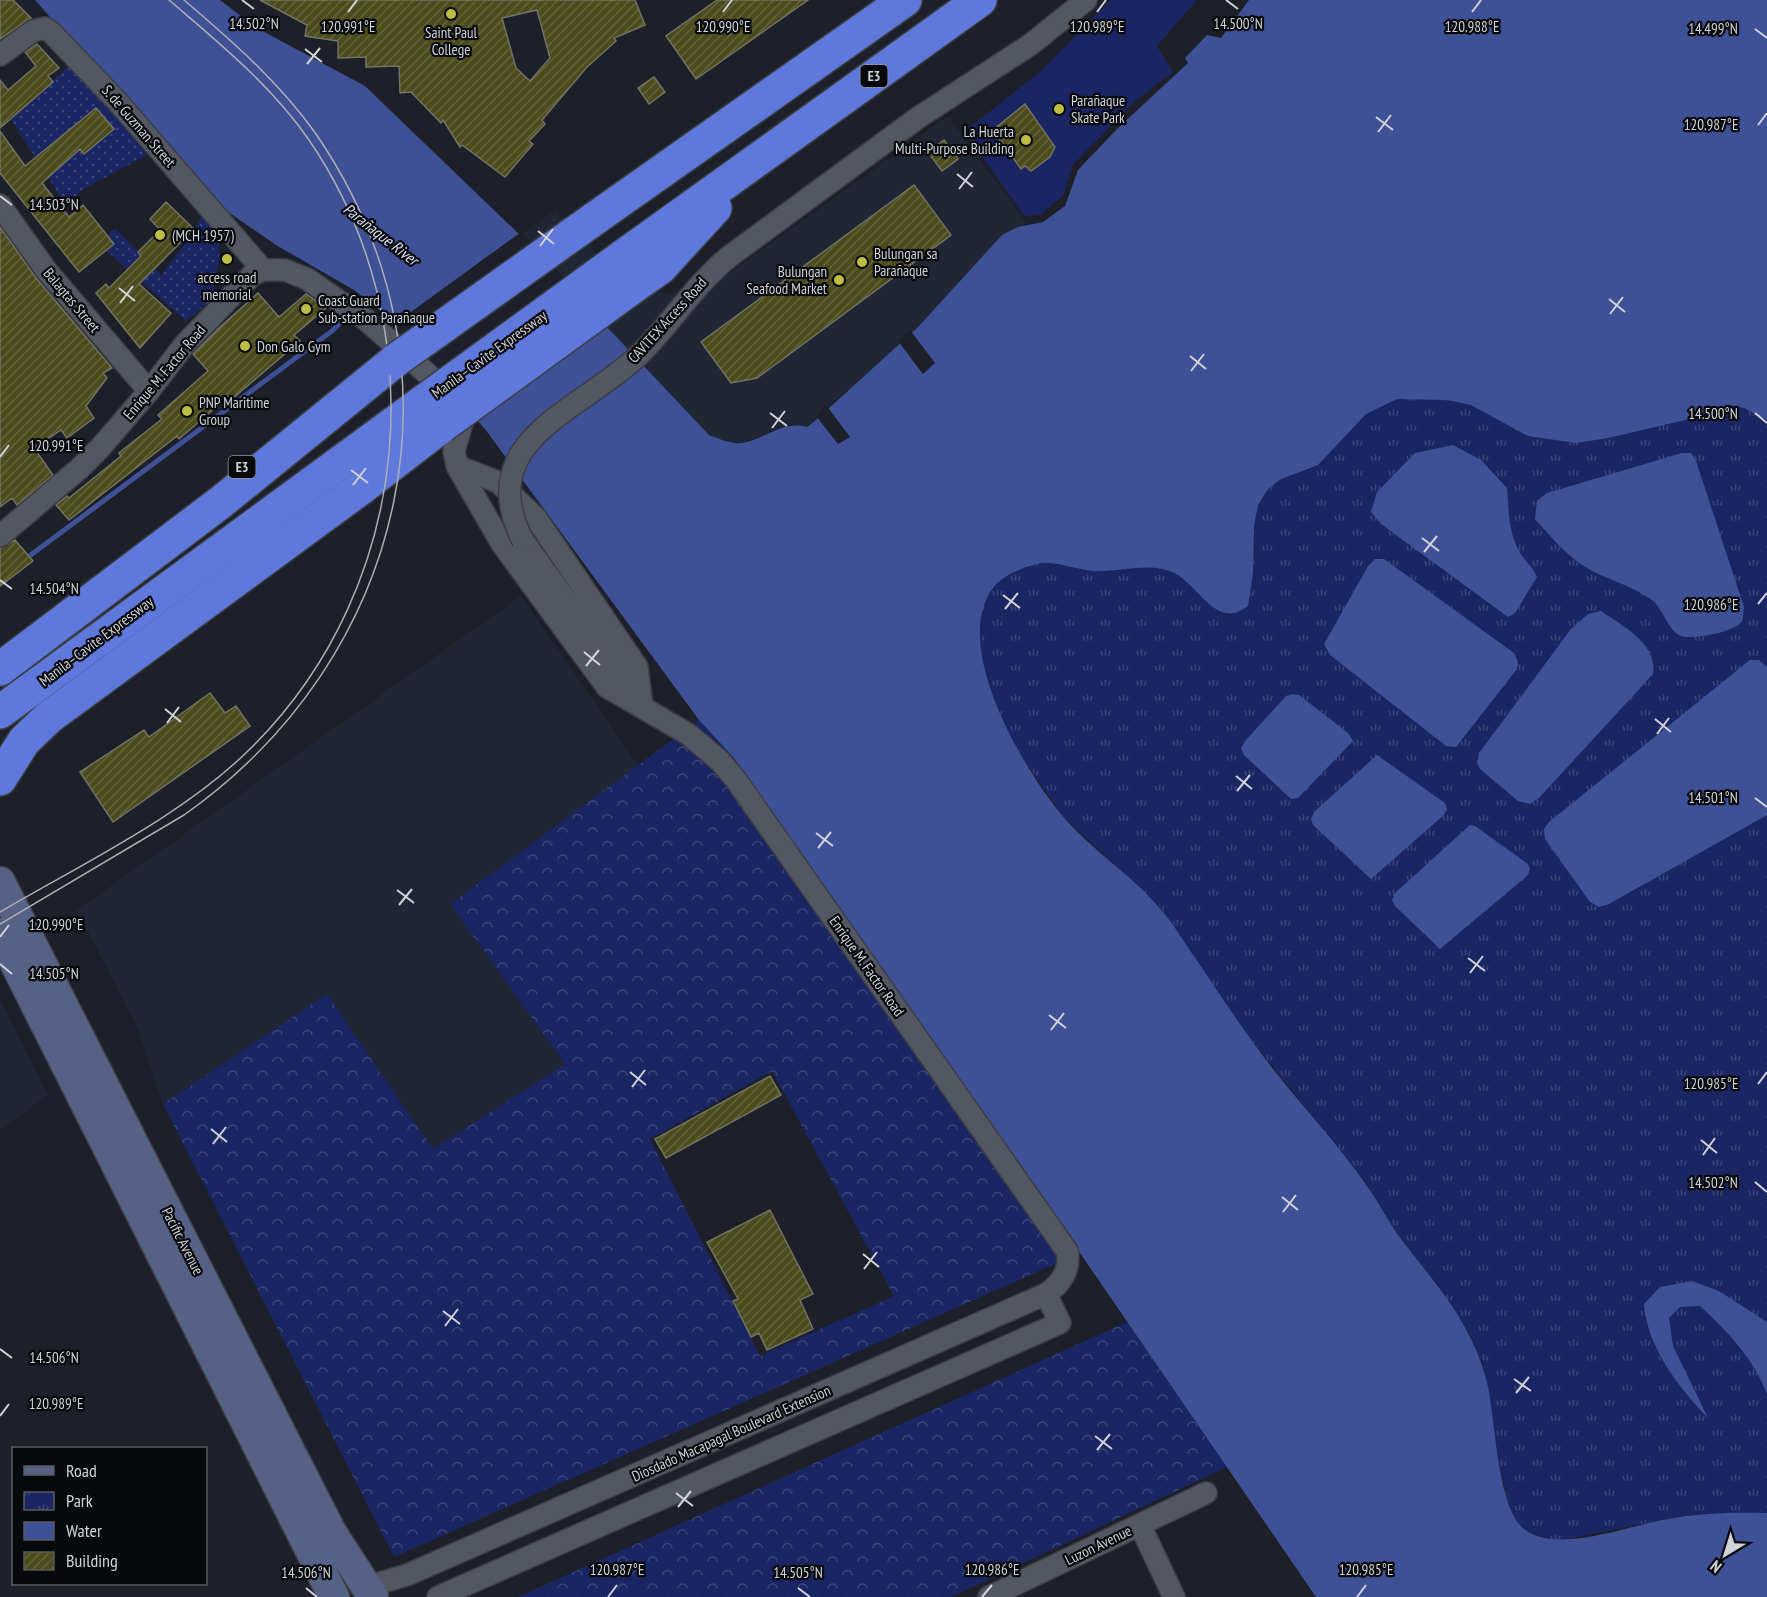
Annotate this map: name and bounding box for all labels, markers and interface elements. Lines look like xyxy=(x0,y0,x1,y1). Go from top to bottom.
marker: Saint Paul College xyxy=(444,7,458,21)
text: 14.502°N xyxy=(229,14,279,33)
text: 14.500°N xyxy=(1213,14,1263,33)
text: 120.991°E xyxy=(321,17,375,36)
text: 120.990°E xyxy=(696,17,750,36)
text: 120.989°E xyxy=(1070,17,1124,36)
text: 120.988°E xyxy=(1445,17,1499,36)
text: 14.499°N xyxy=(1688,19,1738,38)
place label: Saint Paul College xyxy=(425,23,477,59)
road number: E3 xyxy=(860,65,888,87)
street label: S. de Guzman Street xyxy=(98,81,180,171)
place label: Parañaque Skate Park xyxy=(1071,91,1125,127)
marker: Parañaque Skate Park xyxy=(1052,102,1066,116)
text: 120.987°E xyxy=(1684,115,1738,134)
place label: La Huerta Multi-Purpose Building xyxy=(895,122,1014,158)
marker: La Huerta Multi-Purpose Building xyxy=(1019,133,1033,147)
text: 14.503°N xyxy=(29,195,79,214)
water label: Parañaque River xyxy=(340,199,425,271)
place label: (MCH 1957) xyxy=(172,226,234,245)
marker: (MCH 1957) xyxy=(153,228,167,242)
place label: Bulungan sa Parañaque xyxy=(874,244,937,280)
marker: access road memorial xyxy=(220,252,234,266)
marker: Bulungan sa Parañaque xyxy=(855,255,869,269)
place label: Bulungan Seafood Market xyxy=(746,262,827,298)
street label: Balagtas Street xyxy=(40,264,104,336)
place label: access road memorial xyxy=(198,268,256,304)
street label: CAVITEX Access Road xyxy=(624,273,710,367)
marker: Bulungan Seafood Market xyxy=(832,273,846,287)
place label: Coast Guard Sub-station Parañaque xyxy=(318,291,435,327)
marker: Coast Guard Sub-station Parañaque xyxy=(299,302,313,316)
street label: Manila–Cavite Expressway xyxy=(428,306,551,402)
street label: Enrique M. Factor Road xyxy=(119,321,209,423)
place label: Don Galo Gym xyxy=(257,337,330,356)
marker: Don Galo Gym xyxy=(238,339,252,353)
place label: PNP Maritime Group xyxy=(199,393,270,429)
marker: PNP Maritime Group xyxy=(180,404,194,418)
text: 14.500°N xyxy=(1688,404,1738,423)
text: 120.991°E xyxy=(29,436,83,455)
road number: E3 xyxy=(228,456,256,478)
text: 14.504°N xyxy=(29,579,79,598)
street label: Manila–Cavite Expressway xyxy=(35,592,157,690)
text: 120.986°E xyxy=(1684,595,1738,614)
text: 14.501°N xyxy=(1688,788,1738,807)
street label: Enrique M. Factor Road xyxy=(825,912,909,1020)
text: 120.990°E xyxy=(29,915,83,934)
text: 14.505°N xyxy=(29,964,79,983)
text: 120.985°E xyxy=(1684,1074,1738,1093)
text: 14.502°N xyxy=(1688,1173,1738,1192)
street label: Pacific Avenue xyxy=(158,1204,208,1278)
text: 14.506°N xyxy=(29,1348,79,1367)
street label: Diosdado Macapagal Boulevard Extension xyxy=(629,1380,833,1486)
text: 120.989°E xyxy=(29,1394,83,1413)
legend xyxy=(12,1447,207,1585)
text: Road xyxy=(66,1459,97,1482)
text: Park xyxy=(66,1489,93,1512)
text: Water xyxy=(66,1519,102,1542)
street label: Luzon Avenue xyxy=(1062,1521,1134,1569)
north arrow xyxy=(1695,1525,1755,1585)
text: Building xyxy=(66,1549,118,1572)
text: N xyxy=(1706,1556,1725,1577)
text: 120.987°E xyxy=(590,1560,644,1579)
text: 120.986°E xyxy=(965,1560,1019,1579)
text: 120.985°E xyxy=(1339,1560,1393,1579)
text: 14.506°N xyxy=(281,1563,331,1582)
text: 14.505°N xyxy=(773,1563,823,1582)

